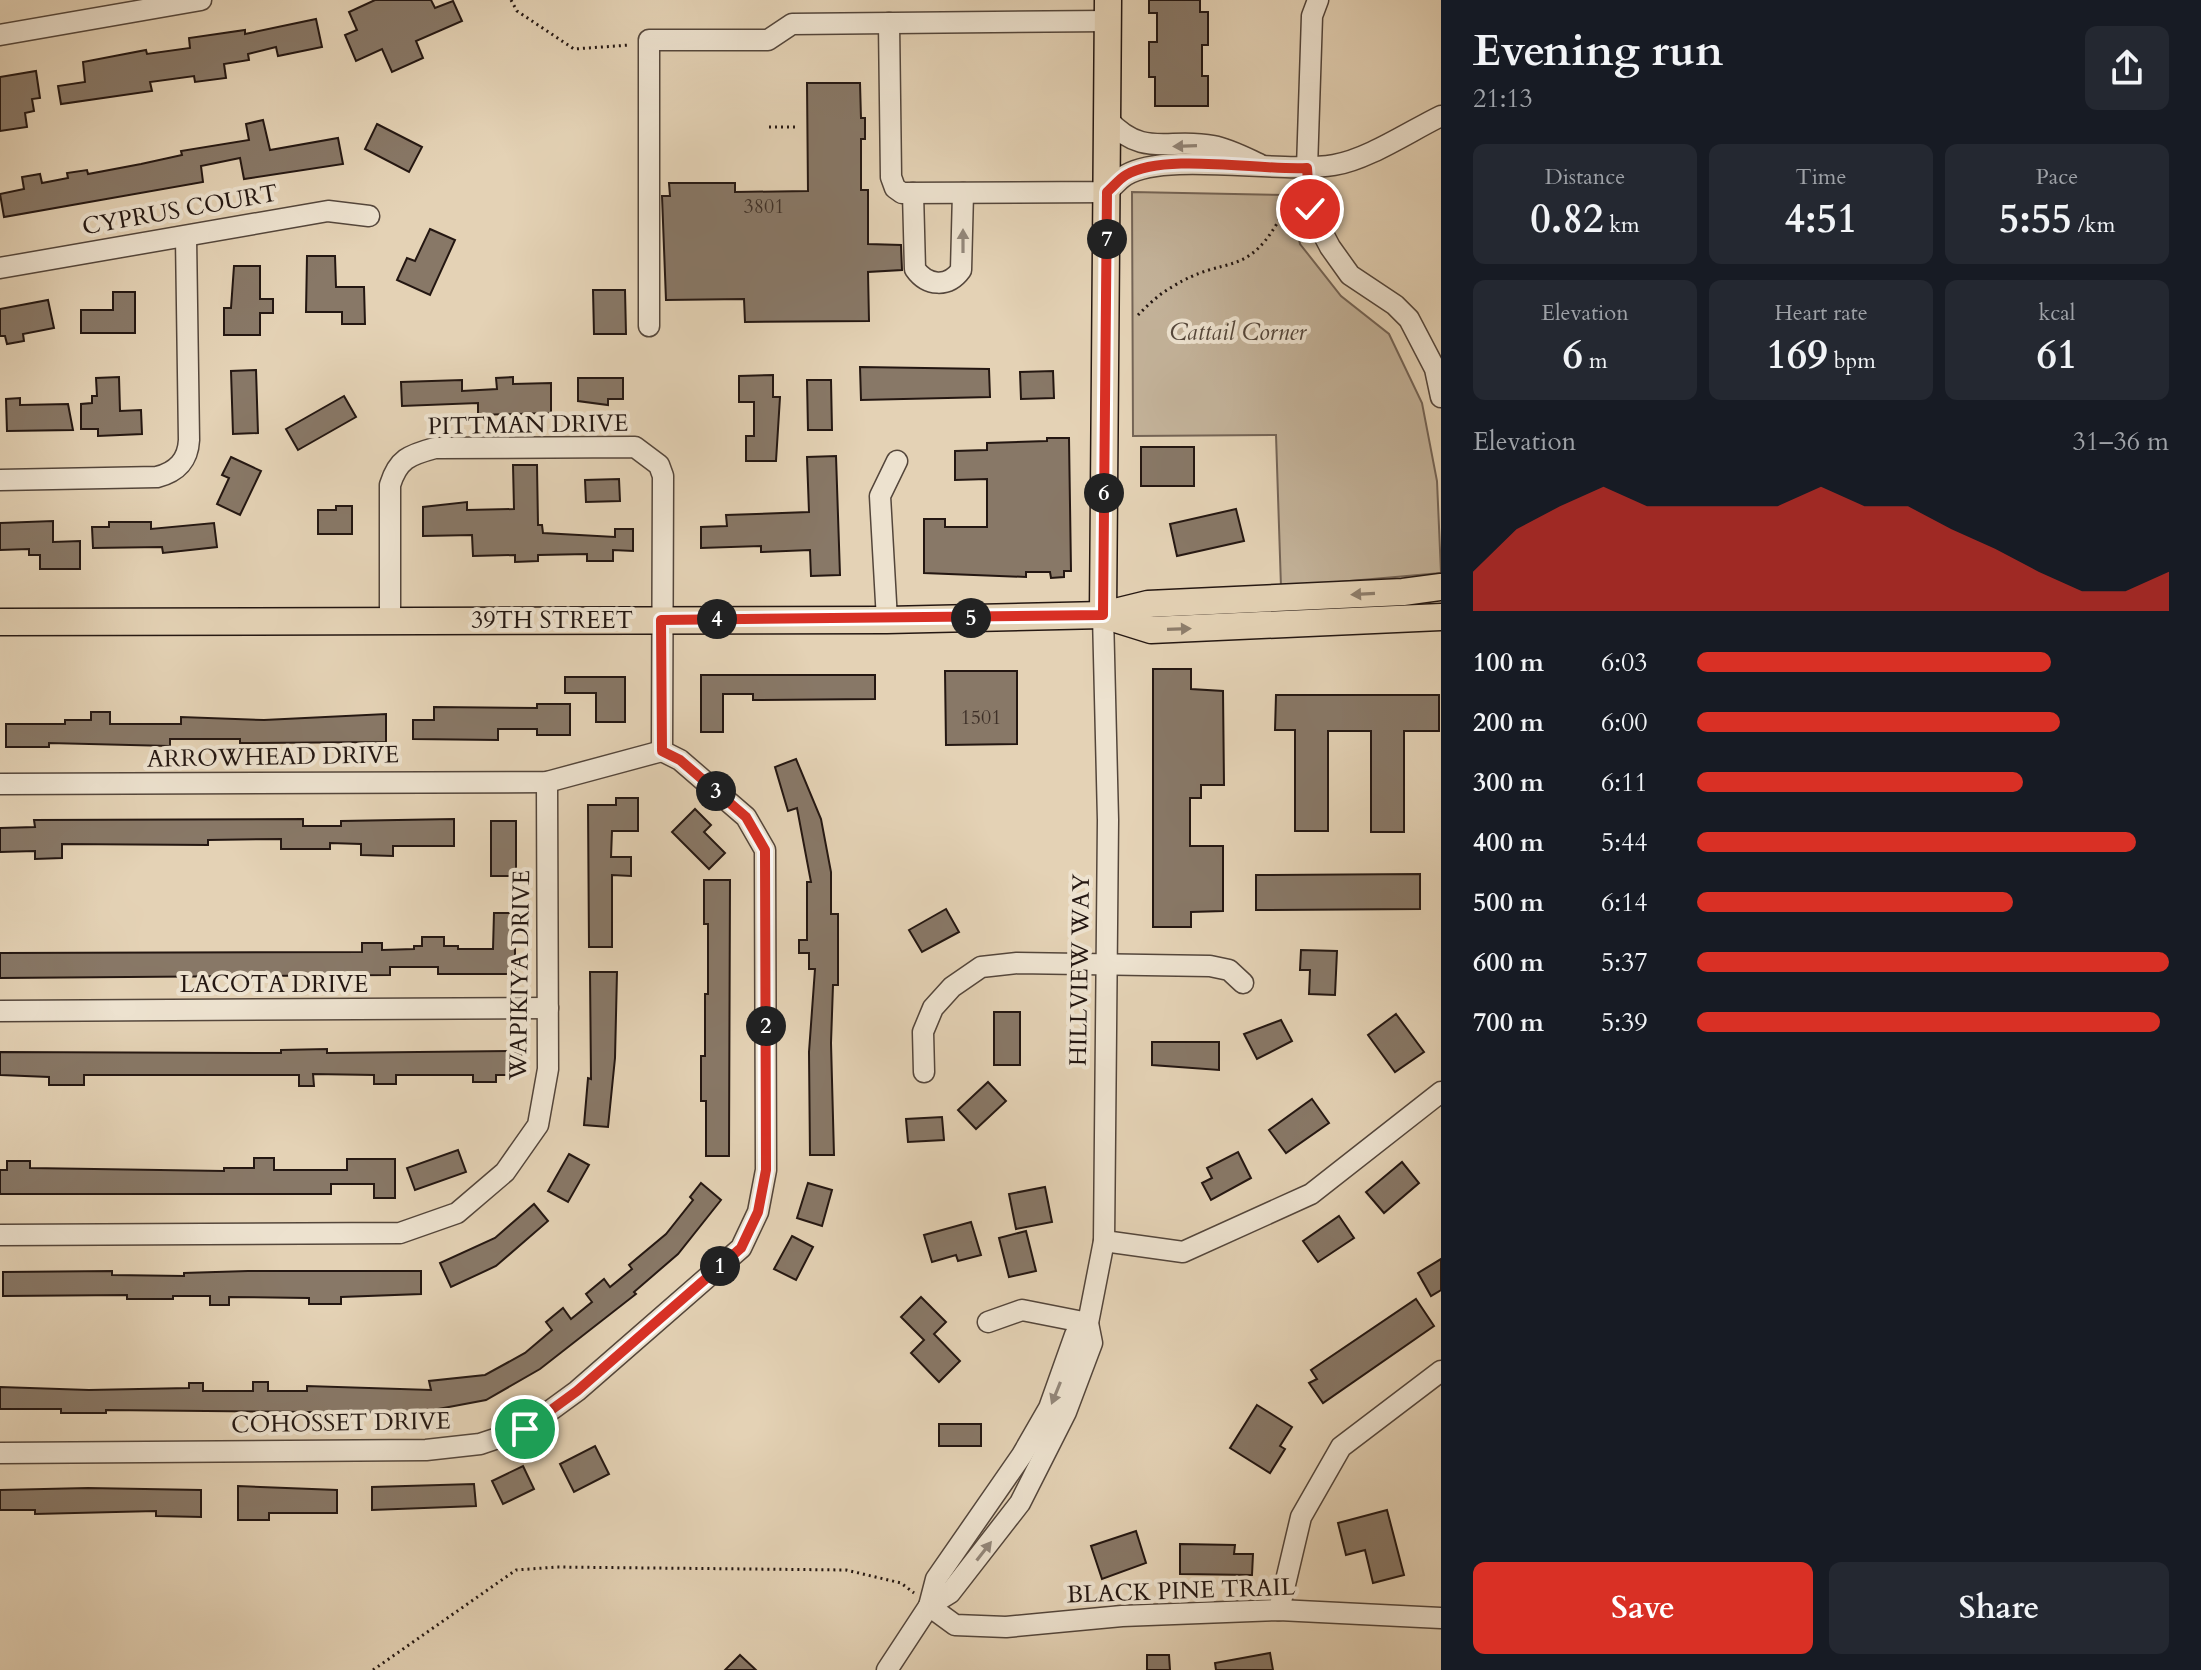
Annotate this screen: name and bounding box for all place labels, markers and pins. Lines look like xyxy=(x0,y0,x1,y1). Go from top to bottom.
pin xyxy=(1276,175,1344,243)
pin: 7 xyxy=(1087,219,1127,259)
pin: 6 xyxy=(1084,473,1124,513)
pin: 5 xyxy=(951,598,991,638)
pin: 4 xyxy=(697,599,737,639)
pin: 3 xyxy=(696,771,736,811)
pin: 2 xyxy=(746,1006,786,1046)
pin: 1 xyxy=(700,1246,740,1286)
pin xyxy=(491,1395,559,1463)

